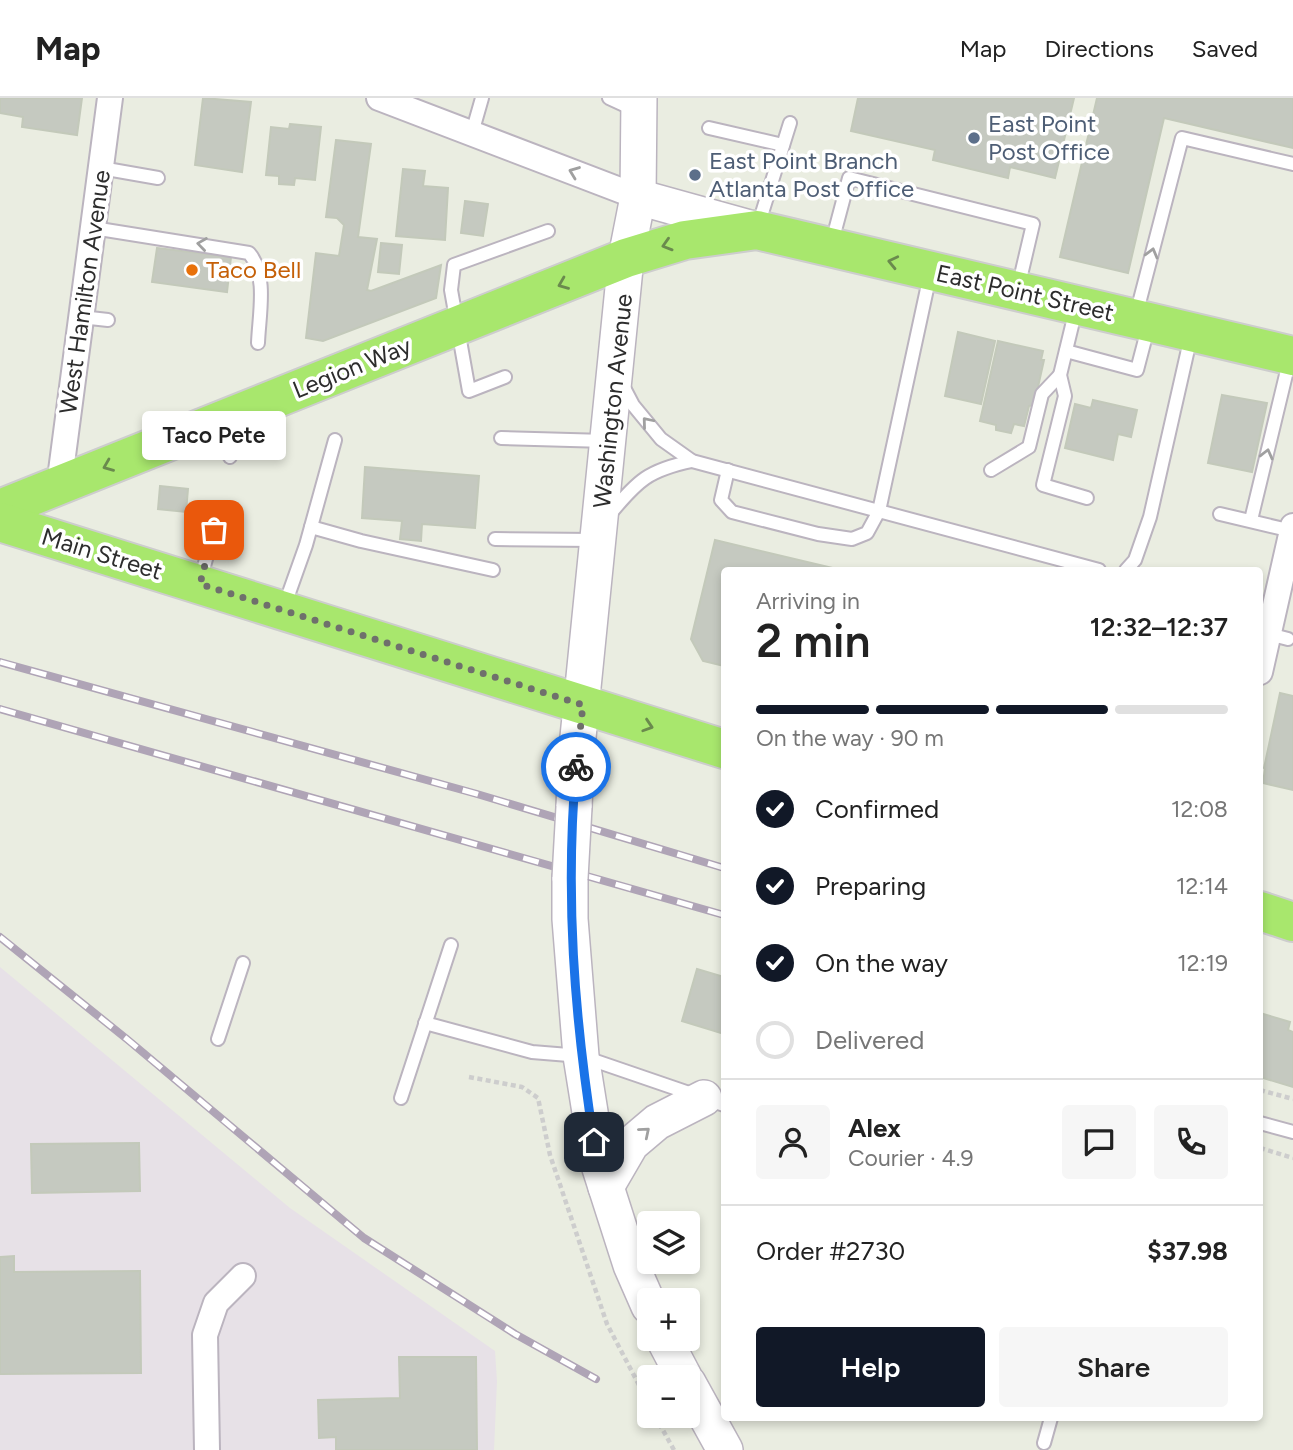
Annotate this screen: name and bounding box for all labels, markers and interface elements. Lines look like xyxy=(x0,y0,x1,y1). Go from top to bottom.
text: Map xyxy=(35,29,101,68)
text: Map xyxy=(960,34,1006,63)
text: Directions xyxy=(1044,34,1154,63)
text: Saved xyxy=(1192,34,1258,63)
place label: East Point Post Office xyxy=(988,109,1110,166)
marker: East Point Post Office xyxy=(966,130,982,146)
place label: East Point Branch Atlanta Post Office xyxy=(709,146,914,203)
one-way arrow xyxy=(568,167,580,181)
marker: East Point Branch Atlanta Post Office xyxy=(687,167,703,183)
street label: West Hamilton Avenue xyxy=(53,168,116,416)
one-way arrow xyxy=(196,237,208,252)
one-way arrow xyxy=(661,237,673,252)
one-way arrow xyxy=(1144,247,1158,259)
place label: Taco Bell xyxy=(206,255,301,284)
one-way arrow xyxy=(887,256,899,270)
street label: East Point Street xyxy=(933,258,1117,327)
marker: Taco Bell xyxy=(184,262,200,278)
one-way arrow xyxy=(558,275,570,289)
street label: Washington Avenue xyxy=(587,292,638,510)
street label: Legion Way xyxy=(288,330,416,404)
callout: Taco Pete xyxy=(142,411,286,460)
one-way arrow xyxy=(643,417,655,430)
text: Taco Pete xyxy=(163,421,265,449)
one-way arrow xyxy=(1259,448,1273,460)
one-way arrow xyxy=(103,457,115,471)
pin xyxy=(184,500,244,560)
icon: bag xyxy=(195,511,233,549)
street label: Main Street xyxy=(38,521,166,586)
text: Arriving in xyxy=(756,587,860,615)
text: 12:32–12:37 xyxy=(1090,611,1228,643)
text: 2 min xyxy=(756,613,871,669)
one-way arrow xyxy=(642,718,654,732)
text: On the way · 90 m xyxy=(756,724,944,752)
courier xyxy=(541,732,611,802)
icon: bike xyxy=(557,748,595,786)
icon: check xyxy=(756,790,794,828)
text: Confirmed xyxy=(815,793,939,825)
text: 12:08 xyxy=(1171,795,1228,823)
icon: check xyxy=(756,867,794,905)
text: Preparing xyxy=(815,870,926,902)
text: 12:14 xyxy=(1176,872,1228,900)
icon: check xyxy=(756,944,794,982)
text: On the way xyxy=(815,947,948,979)
text: 12:19 xyxy=(1177,949,1228,977)
text: Delivered xyxy=(815,1024,924,1056)
button: person xyxy=(756,1105,830,1179)
button: chat xyxy=(1062,1105,1136,1179)
button: phone xyxy=(1154,1105,1228,1179)
pin xyxy=(564,1112,624,1172)
text: Alex xyxy=(848,1112,901,1144)
icon: home xyxy=(575,1123,613,1161)
one-way arrow xyxy=(637,1128,650,1140)
text: Courier · 4.9 xyxy=(848,1144,974,1172)
map controls xyxy=(637,1211,700,1428)
button: layers xyxy=(637,1211,700,1274)
text: Order #2730 xyxy=(756,1235,905,1267)
text: $37.98 xyxy=(1147,1235,1228,1267)
button: + xyxy=(637,1288,700,1351)
button: Help xyxy=(756,1327,985,1407)
button: Share xyxy=(999,1327,1228,1407)
button: − xyxy=(637,1365,700,1428)

